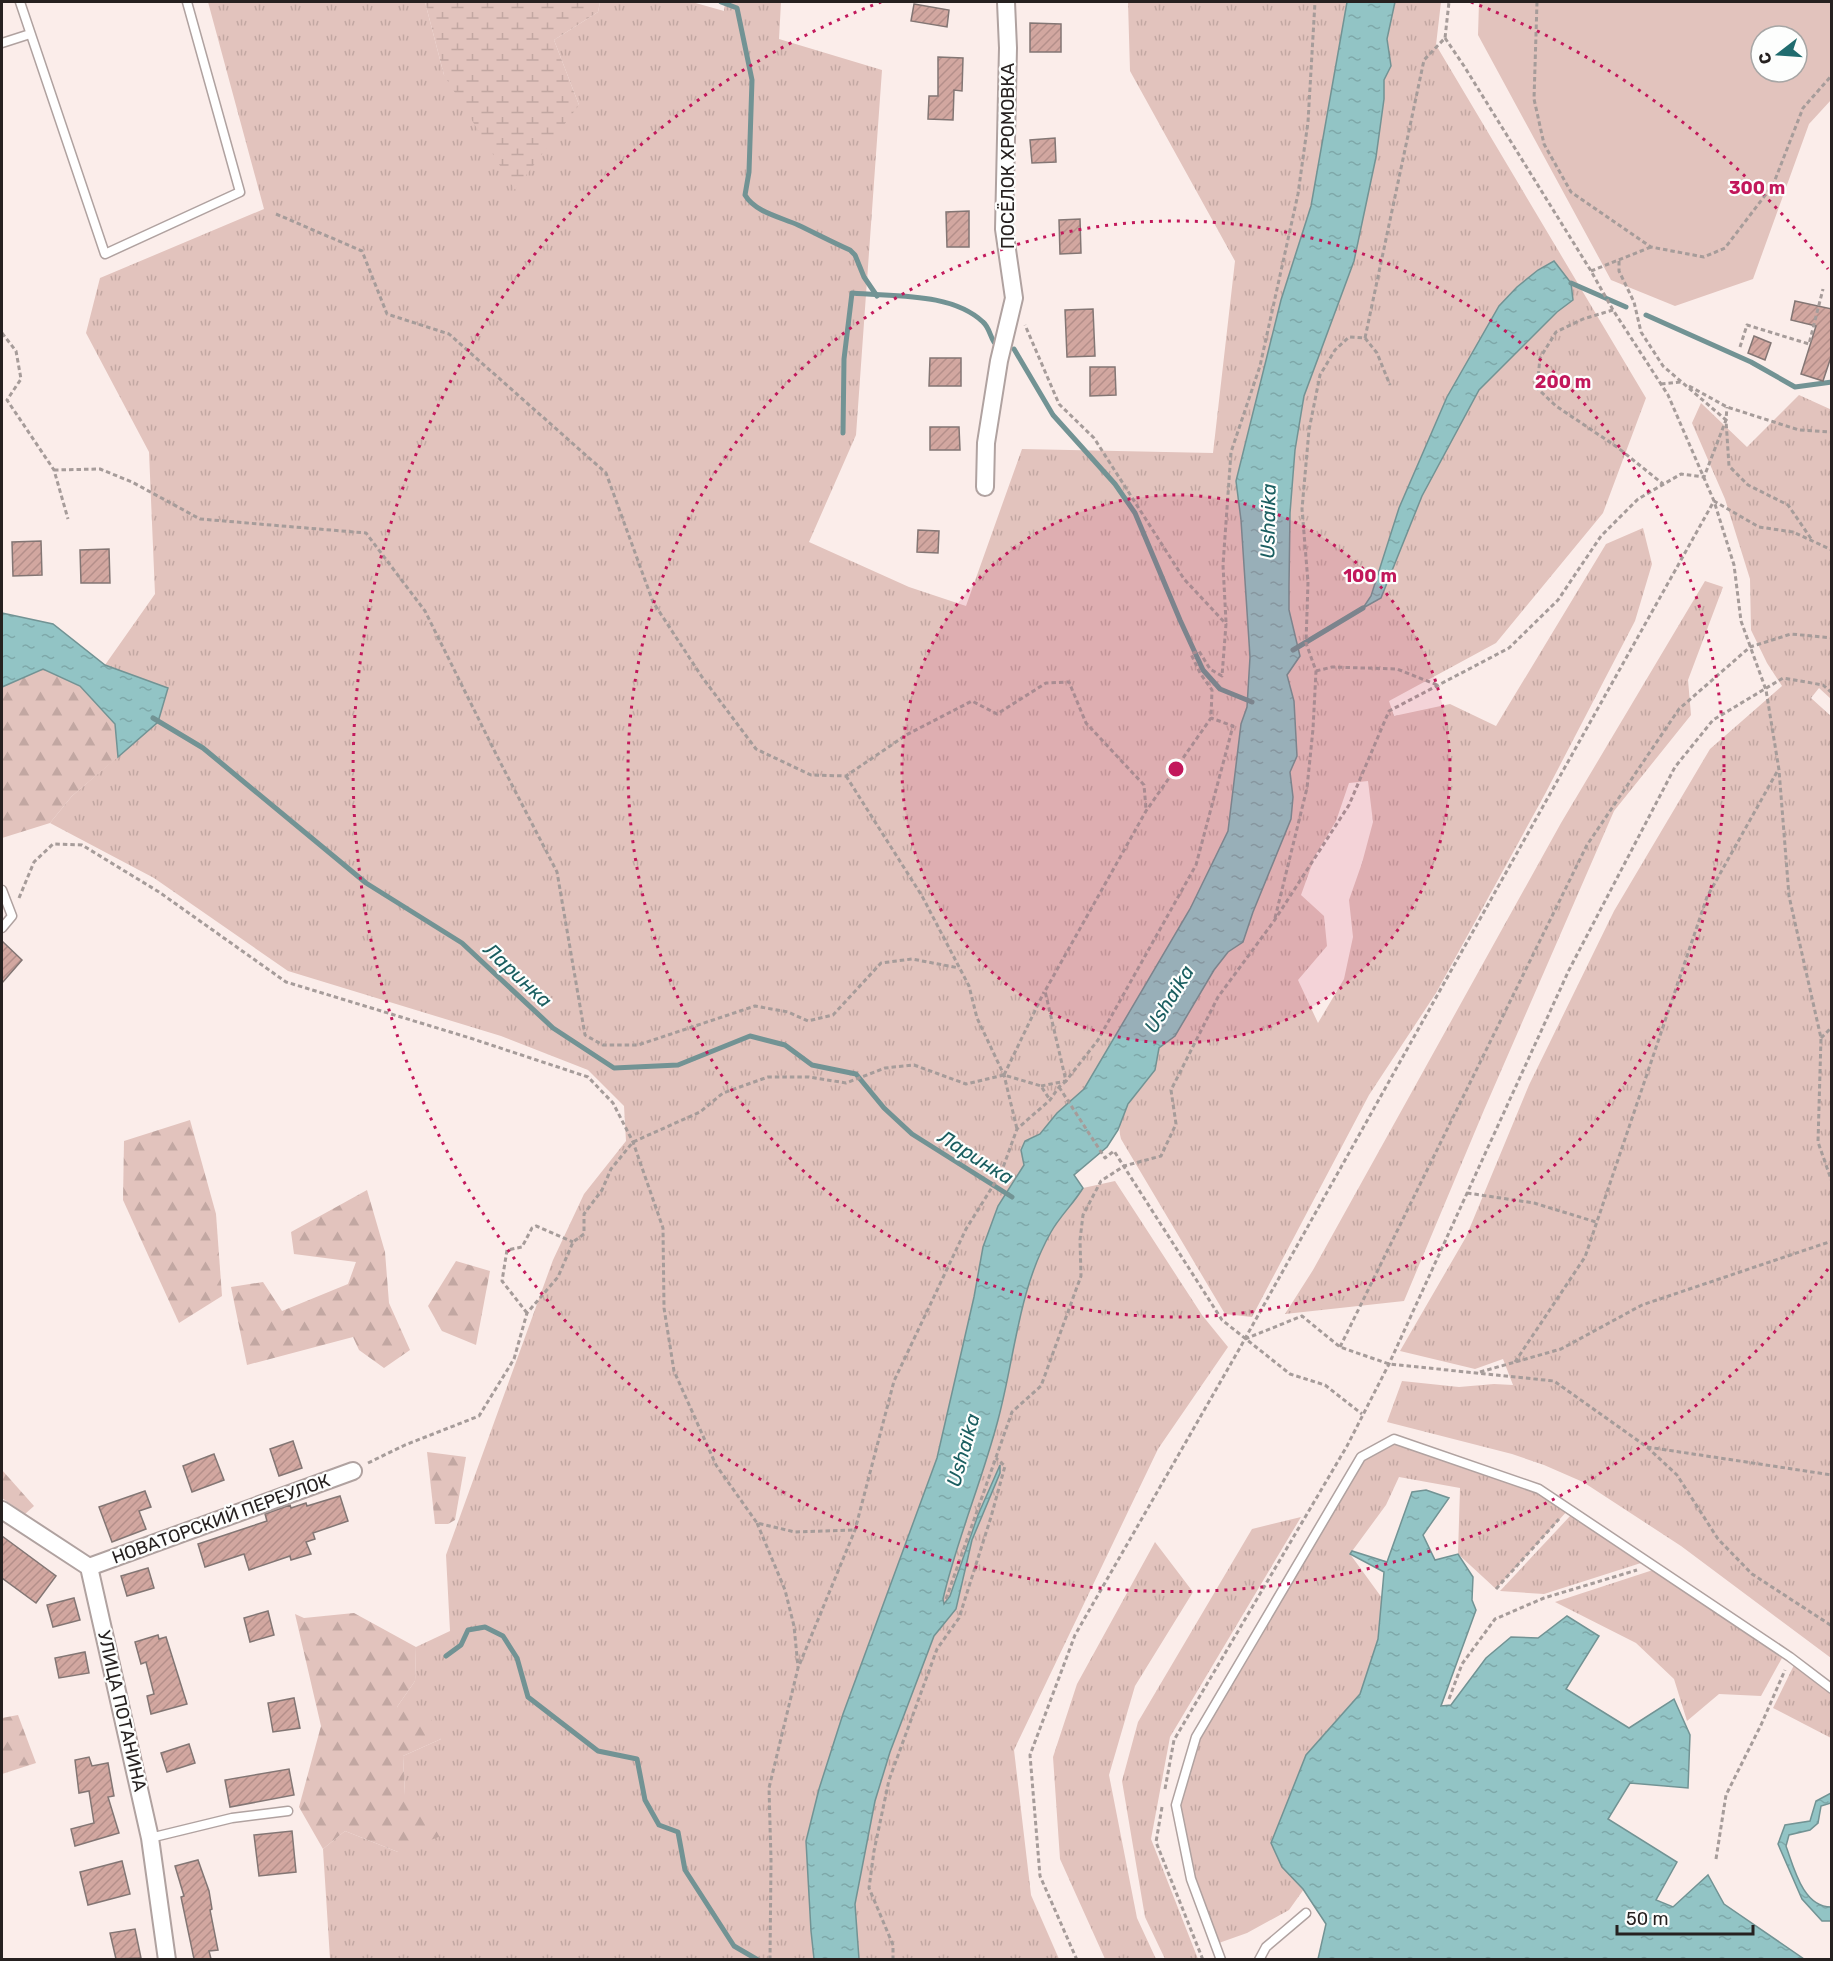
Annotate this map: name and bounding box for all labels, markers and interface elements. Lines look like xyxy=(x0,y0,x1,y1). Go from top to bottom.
north arrow xyxy=(1749,24,1809,84)
text: С xyxy=(1754,50,1776,66)
street label: ПОСЁЛОК ХРОМОВКА xyxy=(997,63,1019,249)
text: 300 m xyxy=(1729,177,1785,199)
text: 200 m xyxy=(1535,371,1591,393)
water label: Ushaika xyxy=(1255,483,1281,559)
text: 100 m xyxy=(1343,565,1397,587)
centre of rings xyxy=(1166,759,1186,779)
water label: Ларинка xyxy=(478,937,557,1013)
water label: Ushaika xyxy=(1139,961,1199,1037)
water label: Ларинка xyxy=(933,1124,1018,1190)
water label: Ushaika xyxy=(941,1410,985,1489)
street label: НОВАТОРСКИЙ ПЕРЕУЛОК xyxy=(109,1469,333,1569)
street label: УЛИЦА ПОТАНИНА xyxy=(93,1628,151,1794)
scale bar xyxy=(1617,1898,1754,1936)
text: 50 m xyxy=(1626,1908,1669,1930)

